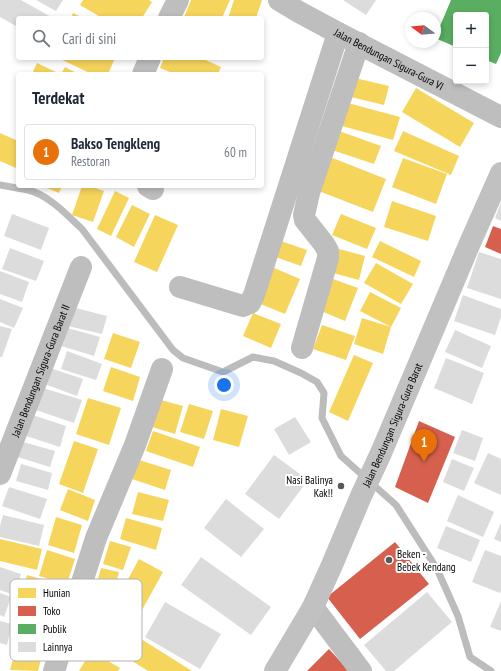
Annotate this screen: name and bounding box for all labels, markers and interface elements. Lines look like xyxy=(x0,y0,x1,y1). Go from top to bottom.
north arrow xyxy=(405,12,441,48)
map controls xyxy=(453,12,489,84)
button: + xyxy=(453,12,489,48)
search box xyxy=(16,16,264,60)
street label: Jalan Bendungan Sigura-Gura VI xyxy=(331,25,446,93)
icon: search xyxy=(30,27,52,49)
text: Cari di sini xyxy=(62,29,116,48)
button: − xyxy=(453,48,489,84)
text: Terdekat xyxy=(32,87,84,109)
text: Bakso Tengkleng xyxy=(71,134,160,153)
text: 1 xyxy=(43,144,49,161)
text: 60 m xyxy=(224,144,247,161)
text: Restoran xyxy=(71,153,110,170)
street label: Jalan Bendungan Sigura-Gura Barat II xyxy=(8,302,73,440)
street label: Jalan Bendungan Sigura-Gura Barat xyxy=(359,361,425,490)
your location xyxy=(214,375,234,395)
pin: 1 xyxy=(411,429,437,462)
place label: Nasi Balinya Kak!! xyxy=(286,473,333,500)
marker: Nasi Balinya Kak!! xyxy=(336,481,346,491)
place label: Beken - Bebek Kendang xyxy=(397,547,456,574)
marker: Beken - Bebek Kendang xyxy=(384,555,394,565)
legend xyxy=(10,579,142,661)
text: Hunian xyxy=(43,586,70,600)
text: Toko xyxy=(43,604,61,618)
text: Publik xyxy=(43,622,67,636)
text: Lainnya xyxy=(43,640,72,654)

